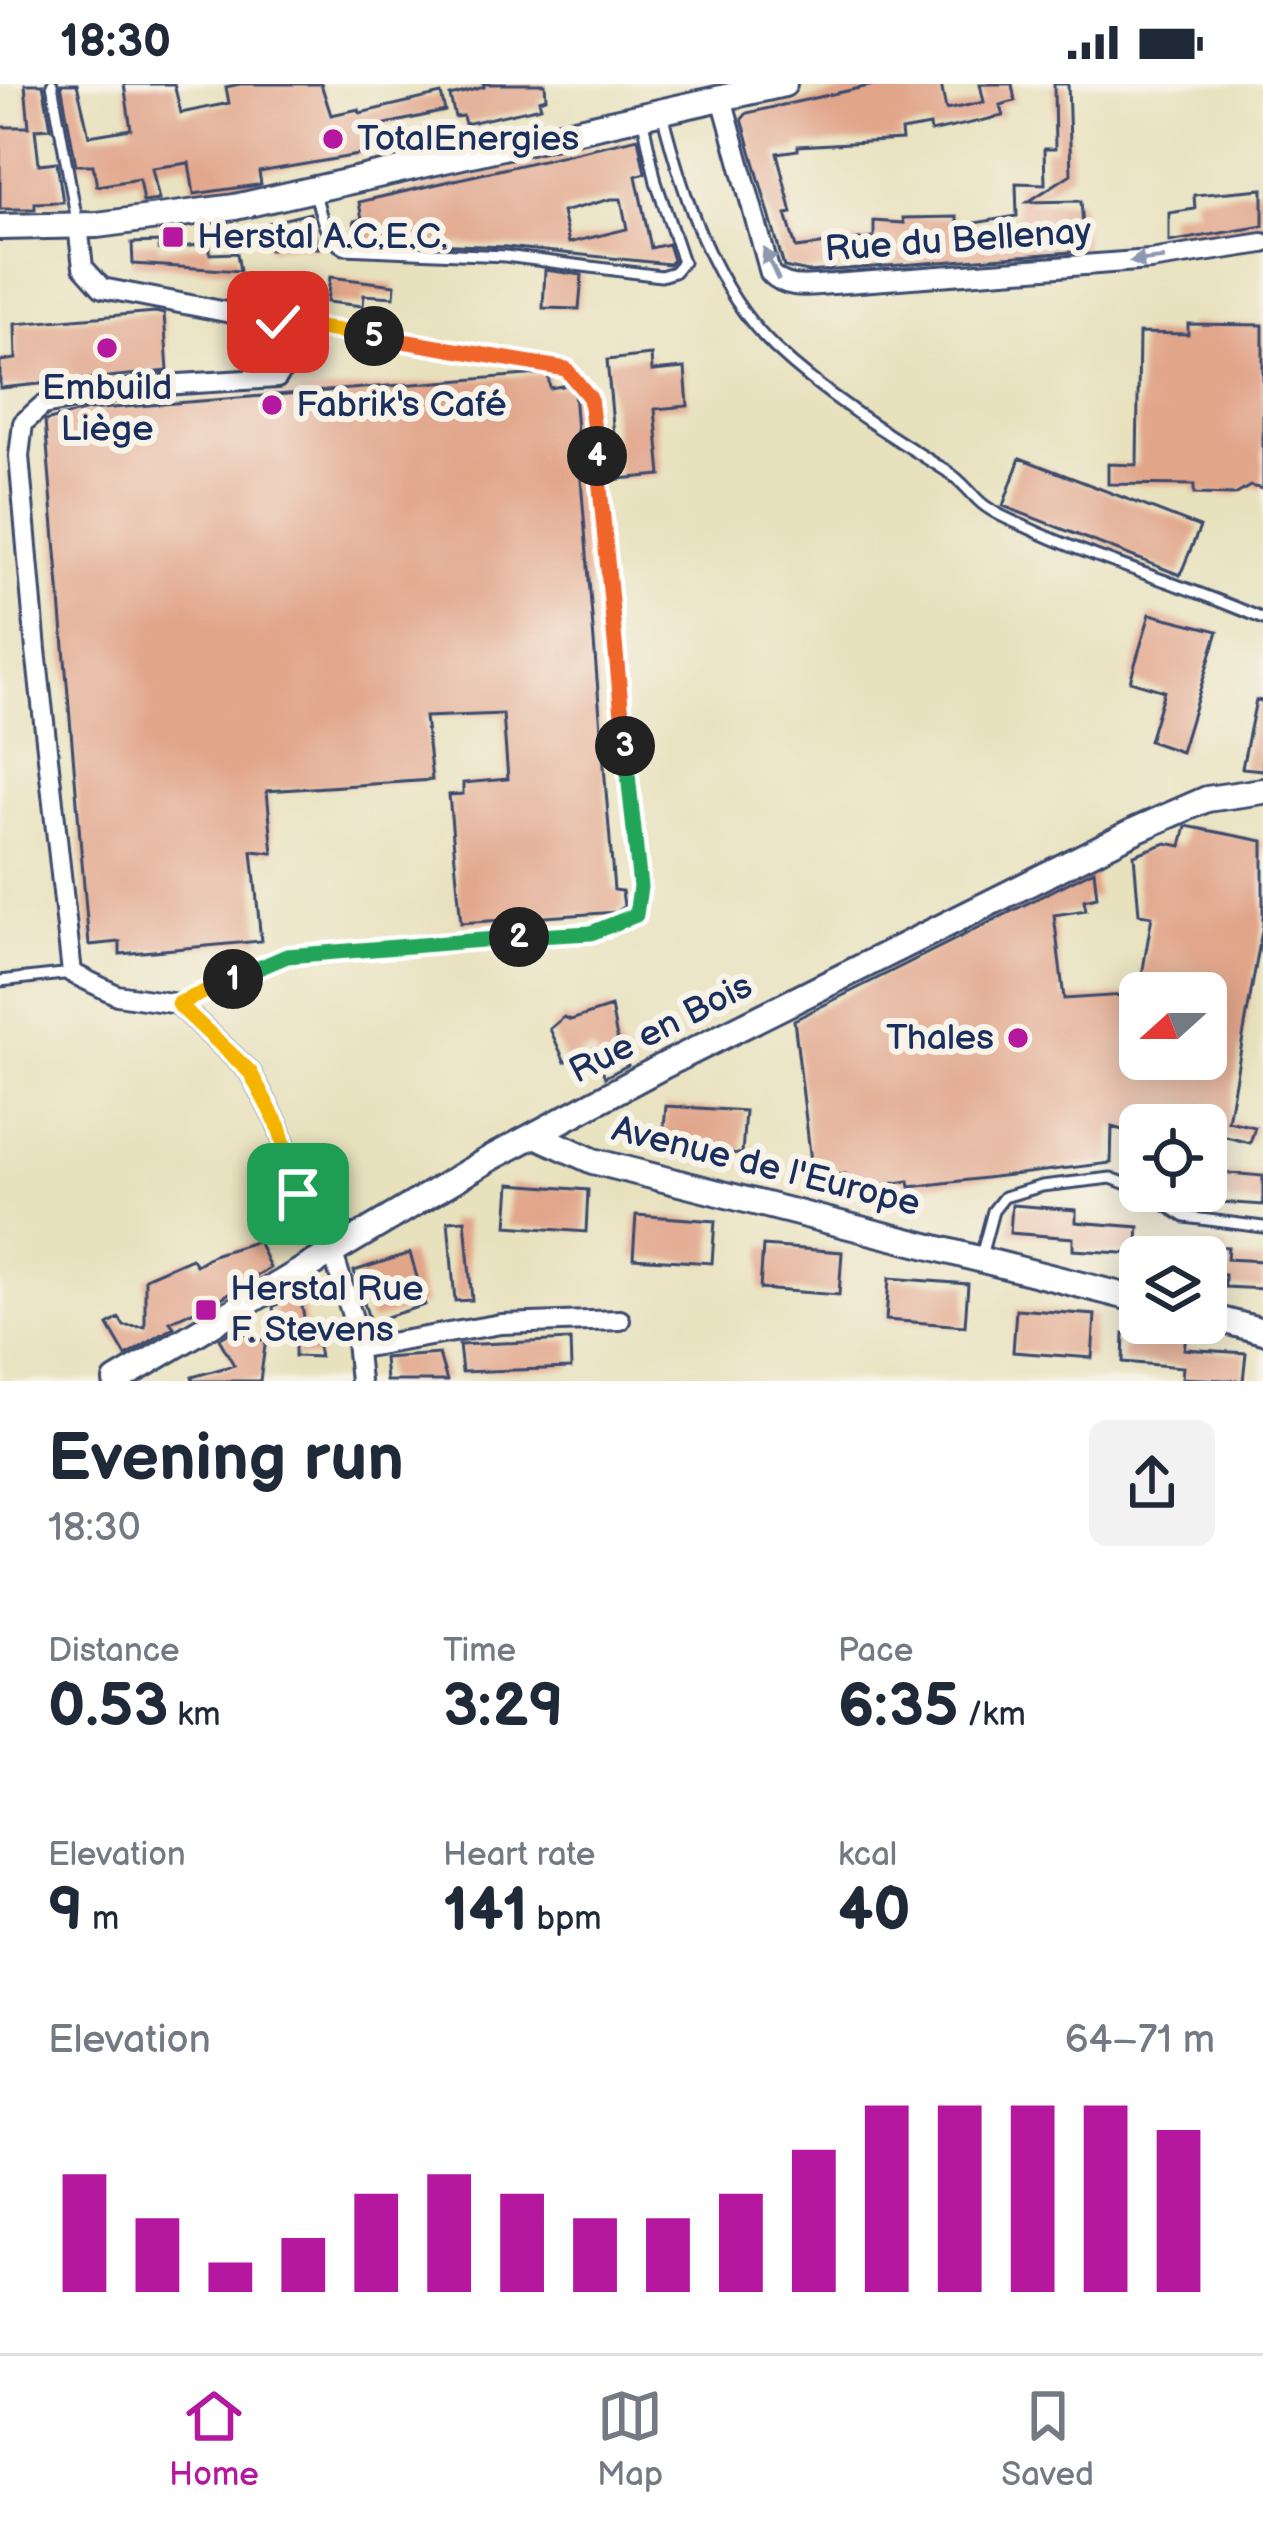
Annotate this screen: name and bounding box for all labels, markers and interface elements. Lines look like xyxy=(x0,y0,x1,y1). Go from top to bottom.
text: 18:30 xyxy=(60,15,171,70)
place label: TotalEnergies xyxy=(357,118,579,161)
marker: TotalEnergies xyxy=(320,126,346,152)
street label: Rue du Bellenay xyxy=(823,210,1094,272)
place label: Herstal A.C.E.C. xyxy=(197,216,448,259)
marker: Herstal A.C.E.C. xyxy=(160,224,186,250)
one-way arrow xyxy=(761,247,781,281)
one-way arrow xyxy=(1128,251,1165,270)
pin xyxy=(227,271,329,373)
icon: check xyxy=(245,289,311,355)
pin: 5 xyxy=(344,306,404,366)
text: 5 xyxy=(364,316,384,356)
marker: Embuild Liège xyxy=(94,335,120,361)
place label: Embuild Liège xyxy=(42,367,172,451)
place label: Fabrik's Café xyxy=(296,384,507,427)
marker: Fabrik's Café xyxy=(259,392,285,418)
pin: 4 xyxy=(567,426,627,486)
text: 4 xyxy=(587,436,607,476)
pin: 3 xyxy=(595,716,655,776)
text: 3 xyxy=(615,726,635,766)
pin: 2 xyxy=(489,907,549,967)
text: 2 xyxy=(509,917,529,957)
pin: 1 xyxy=(203,949,263,1009)
text: 1 xyxy=(226,959,240,999)
street label: Rue en Bois xyxy=(562,965,760,1093)
north arrow xyxy=(1119,972,1227,1080)
map controls xyxy=(1119,972,1227,1344)
place label: Thales xyxy=(886,1017,994,1060)
marker: Thales xyxy=(1005,1025,1031,1051)
button: locate xyxy=(1119,1104,1227,1212)
street label: Avenue de l'Europe xyxy=(607,1108,925,1226)
pin xyxy=(247,1143,349,1245)
icon: arrive xyxy=(265,1161,331,1227)
button: layers xyxy=(1119,1236,1227,1344)
place label: Herstal Rue F. Stevens xyxy=(230,1268,424,1352)
marker: Herstal Rue F. Stevens xyxy=(193,1297,219,1323)
text: Evening run xyxy=(48,1420,404,1499)
button: share xyxy=(1089,1420,1215,1546)
text: 18:30 xyxy=(48,1505,141,1552)
text: Distance xyxy=(48,1631,180,1671)
text: Time xyxy=(443,1631,516,1671)
text: Pace xyxy=(838,1631,913,1671)
text: 0.53 xyxy=(48,1671,168,1743)
text: 3:29 xyxy=(443,1671,564,1743)
text: 6:35 xyxy=(838,1671,958,1743)
text: km xyxy=(168,1695,221,1735)
text: /km xyxy=(958,1695,1026,1735)
text: Elevation xyxy=(48,1835,186,1875)
text: Heart rate xyxy=(443,1835,595,1875)
text: kcal xyxy=(838,1835,897,1875)
text: 9 xyxy=(48,1875,83,1947)
text: 141 xyxy=(443,1875,528,1947)
text: 40 xyxy=(838,1875,911,1947)
text: m xyxy=(83,1899,119,1939)
text: bpm xyxy=(528,1899,602,1939)
text: Elevation xyxy=(48,2017,211,2064)
text: 64–71 m xyxy=(1065,2017,1215,2064)
tab: Home xyxy=(169,2383,259,2495)
tab: Map xyxy=(597,2383,663,2495)
tab: Saved xyxy=(1001,2383,1094,2495)

